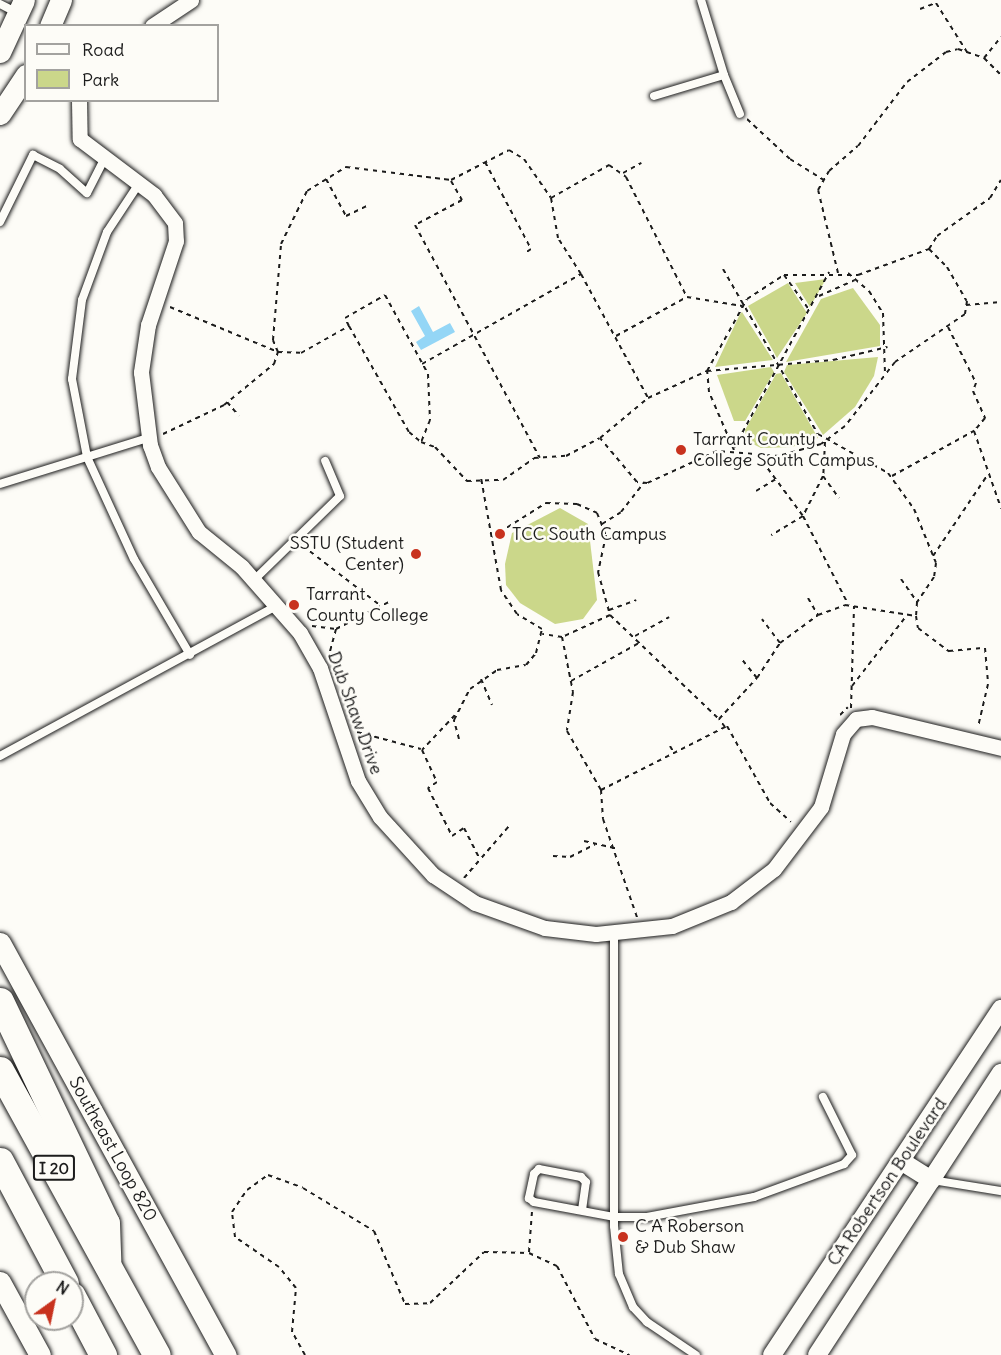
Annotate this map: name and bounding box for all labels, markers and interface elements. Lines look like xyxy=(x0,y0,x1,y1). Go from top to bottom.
legend xyxy=(24,24,219,102)
text: Road xyxy=(82,38,124,61)
text: Park xyxy=(82,68,119,91)
place label: Tarrant County College South Campus xyxy=(693,429,875,472)
marker: Tarrant County College South Campus xyxy=(674,443,688,457)
place label: TCC South Campus xyxy=(512,523,667,545)
marker: TCC South Campus xyxy=(493,527,507,541)
place label: SSTU (Student Center) xyxy=(290,533,404,576)
marker: SSTU (Student Center) xyxy=(409,547,423,561)
place label: Tarrant County College xyxy=(306,584,428,626)
marker: Tarrant County College xyxy=(287,598,301,612)
street label: Dub Shaw Drive xyxy=(323,649,387,777)
street label: Southeast Loop 820 xyxy=(64,1073,162,1225)
street label: CA Robertson Boulevard xyxy=(823,1094,951,1270)
road number: I 20 xyxy=(32,1155,76,1181)
place label: C A Roberson & Dub Shaw xyxy=(635,1216,744,1258)
marker: C A Roberson & Dub Shaw xyxy=(616,1230,630,1244)
north arrow xyxy=(24,1271,84,1331)
text: N xyxy=(53,1276,73,1299)

